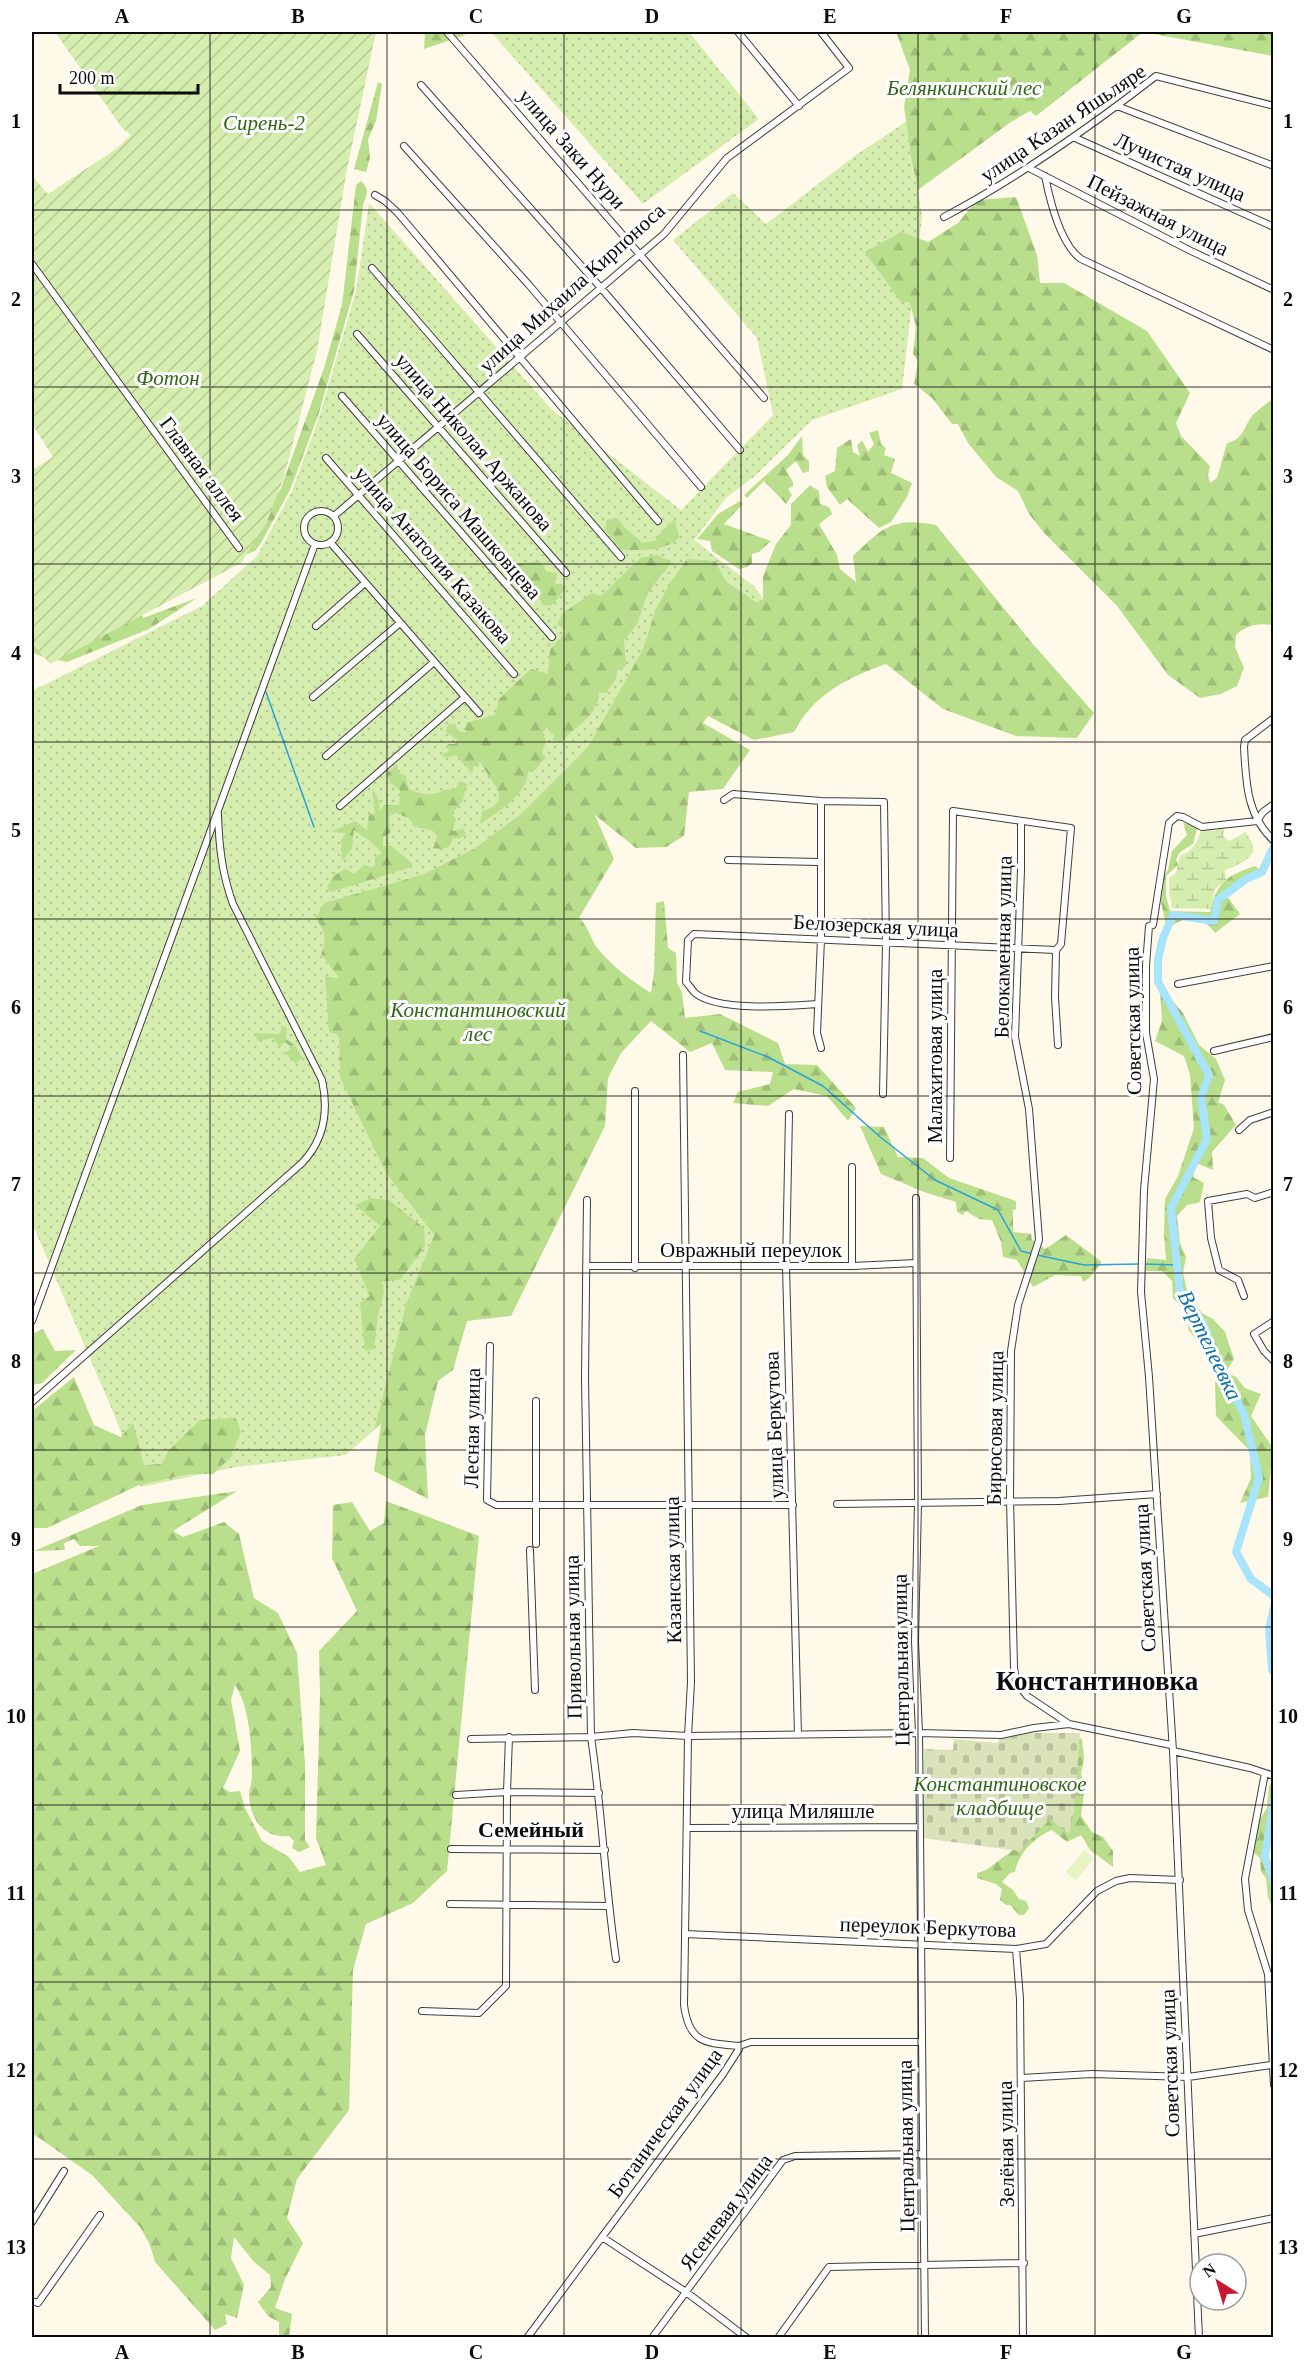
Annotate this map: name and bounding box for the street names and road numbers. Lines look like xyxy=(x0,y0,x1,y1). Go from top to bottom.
street label: улица Казан Яшьляре xyxy=(976,59,1150,187)
street label: улица Заки Нури xyxy=(513,84,631,214)
street label: Лучистая улица xyxy=(1111,127,1250,207)
street label: Пейзажная улица xyxy=(1083,169,1233,261)
street label: улица Михаила Кирпоноса xyxy=(474,198,670,378)
street label: улица Николая Аржанова xyxy=(390,348,558,536)
street label: улица Бориса Машковцева xyxy=(372,408,547,604)
street label: Главная аллея xyxy=(155,412,249,526)
street label: улица Анатолия Казакова xyxy=(349,461,517,649)
street label: Белокаменная улица xyxy=(989,855,1017,1039)
street label: Белозерская улица xyxy=(793,910,960,942)
street label: Советская улица xyxy=(1120,946,1146,1095)
street label: Малахитовая улица xyxy=(923,968,947,1143)
street label: Овражный переулок xyxy=(660,1238,843,1262)
street label: улица Беркутова xyxy=(759,1350,789,1499)
street label: Бирюсовая улица xyxy=(982,1350,1008,1506)
street label: Лесная улица xyxy=(459,1367,485,1488)
street label: Казанская улица xyxy=(660,1496,686,1644)
street label: Советская улица xyxy=(1129,1503,1161,1653)
street label: Привольная улица xyxy=(560,1554,586,1719)
street label: Центральная улица xyxy=(887,1573,915,1746)
street label: улица Миляшле xyxy=(731,1799,875,1823)
street label: переулок Беркутова xyxy=(839,1912,1017,1942)
street label: Советская улица xyxy=(1155,1988,1185,2138)
street label: Ботаническая улица xyxy=(603,2043,728,2203)
street label: Центральная улица xyxy=(892,2059,920,2232)
street label: Зелёная улица xyxy=(993,2080,1019,2208)
street label: Ясеневая улица xyxy=(675,2149,778,2275)

